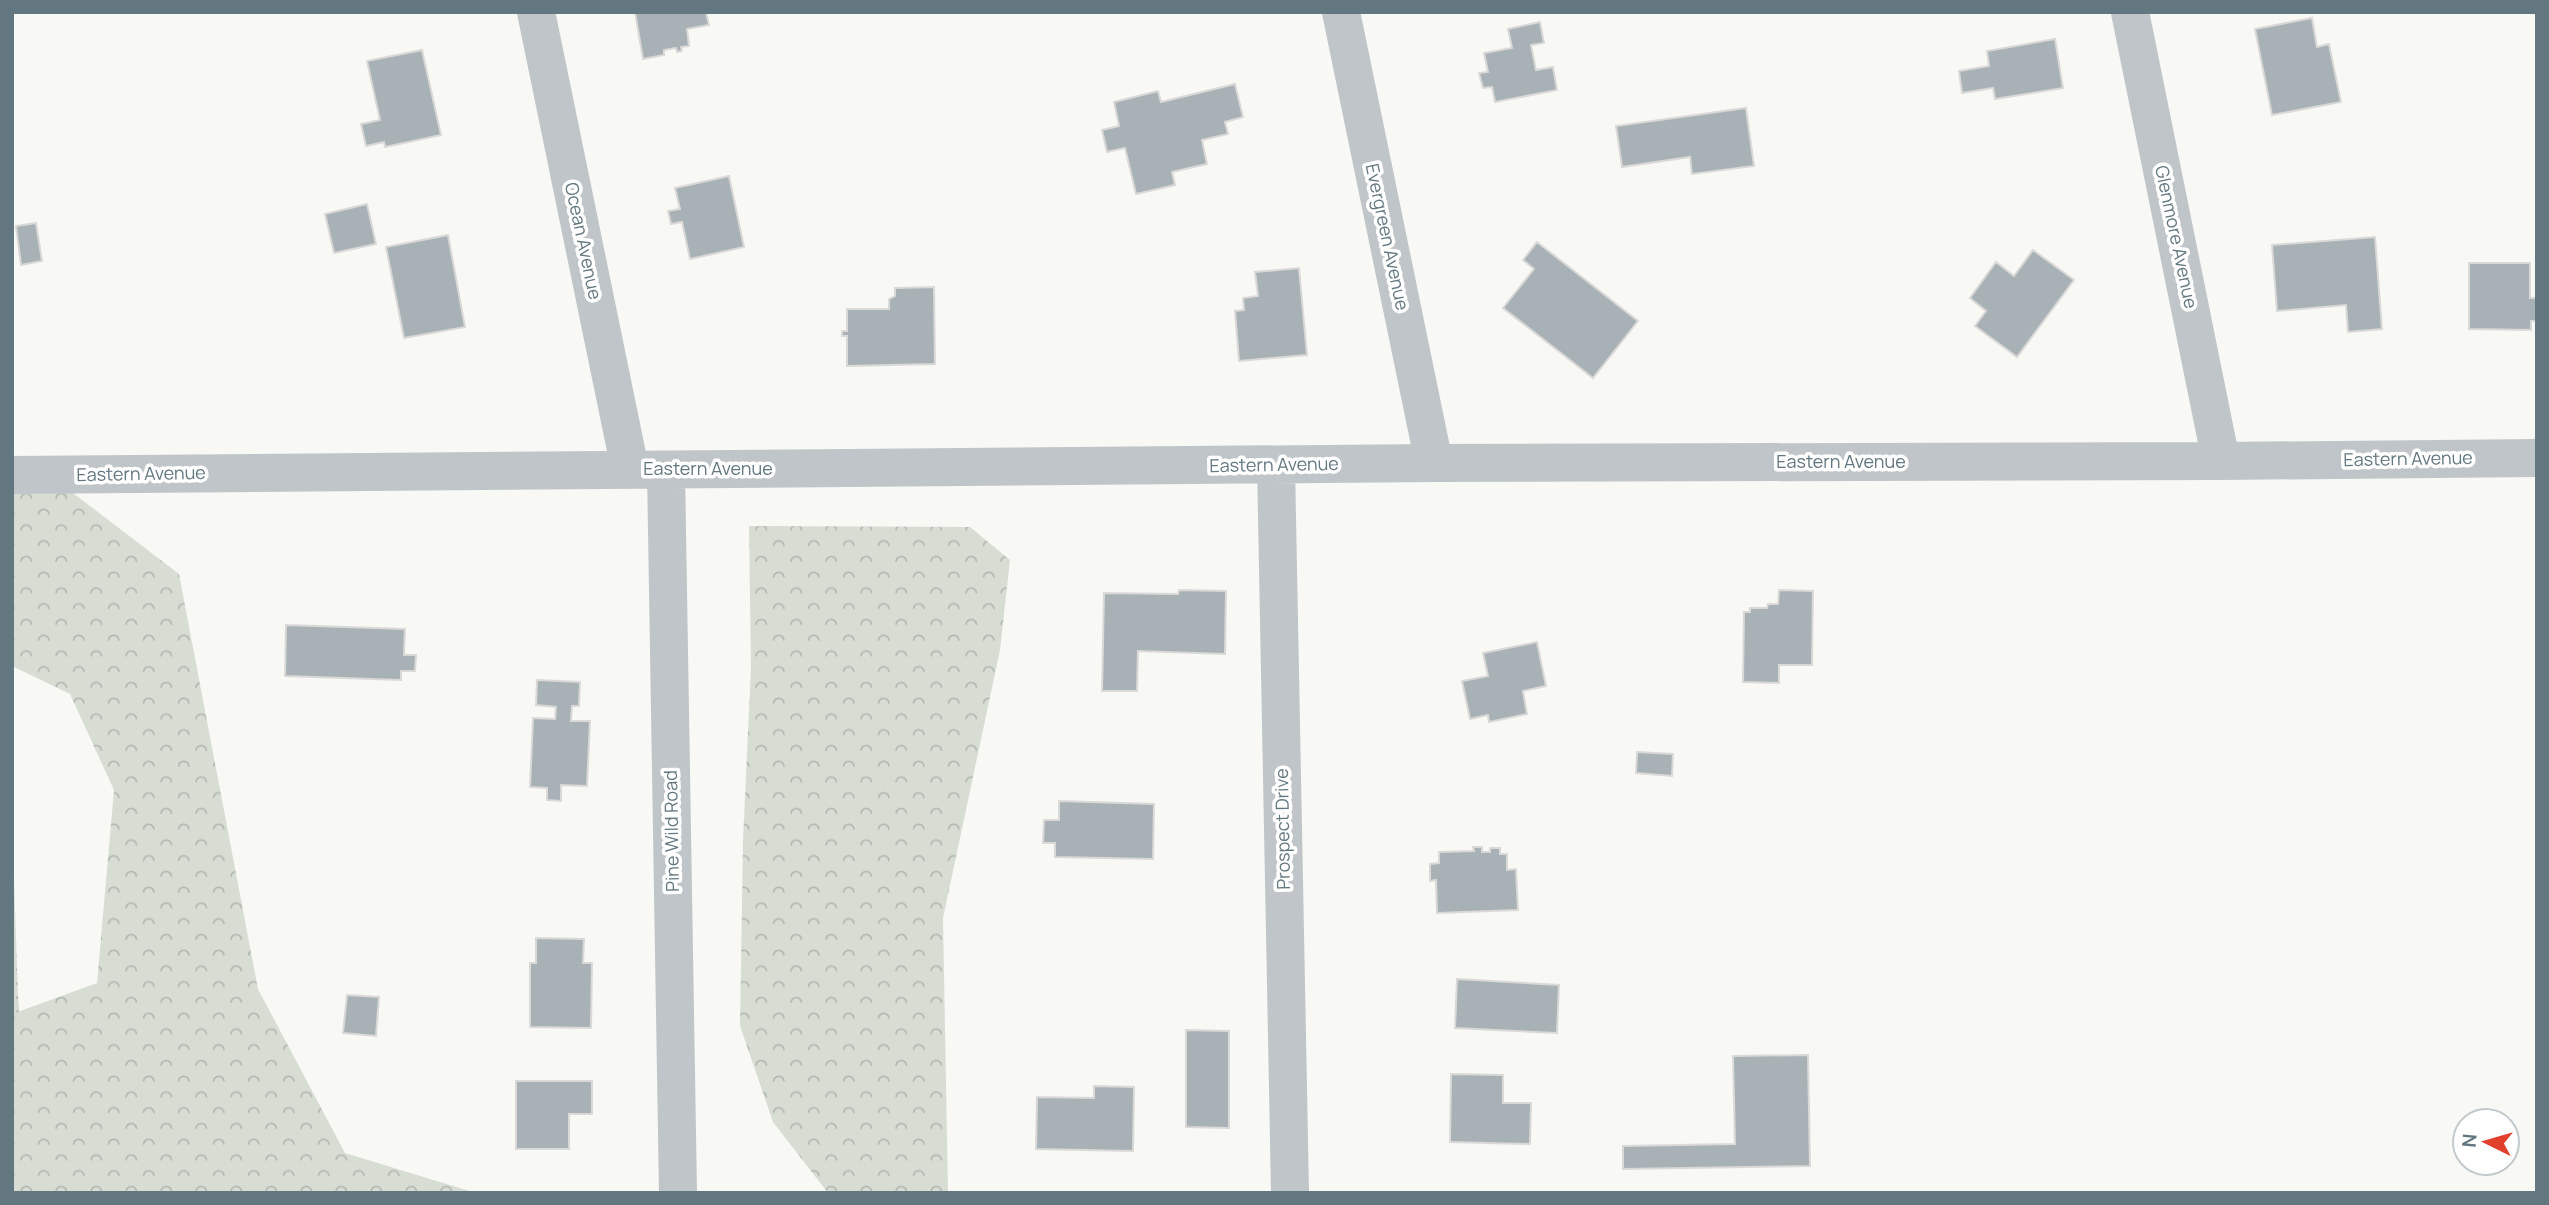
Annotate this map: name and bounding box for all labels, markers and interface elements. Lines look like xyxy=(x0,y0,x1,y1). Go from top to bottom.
street label: Evergreen Avenue xyxy=(1361,161,1415,312)
street label: Glenmore Avenue xyxy=(2150,163,2204,311)
street label: Ocean Avenue xyxy=(560,180,608,301)
street label: Eastern Avenue xyxy=(2343,445,2473,471)
street label: Eastern Avenue xyxy=(1776,449,1906,473)
street label: Eastern Avenue xyxy=(1209,451,1339,477)
street label: Eastern Avenue xyxy=(643,456,773,480)
street label: Eastern Avenue xyxy=(76,460,206,486)
street label: Prospect Drive xyxy=(1269,768,1295,890)
street label: Pine Wild Road xyxy=(658,770,684,892)
north arrow xyxy=(2451,1107,2521,1177)
text: N xyxy=(2456,1133,2483,1148)

